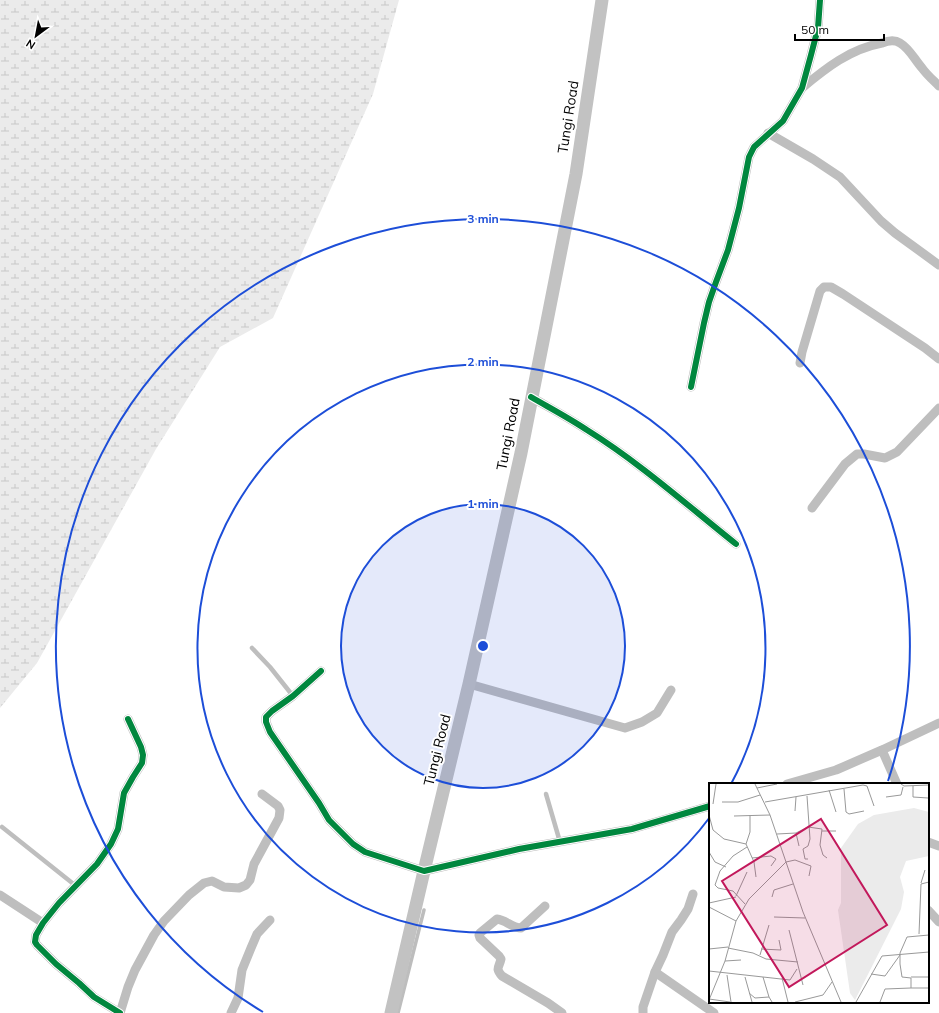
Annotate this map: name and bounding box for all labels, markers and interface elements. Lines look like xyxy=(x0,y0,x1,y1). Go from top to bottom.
north arrow xyxy=(16,16,56,56)
scale bar xyxy=(795,16,884,42)
text: 50 m xyxy=(801,22,829,37)
text: N xyxy=(23,36,38,53)
street label: Tungi Road xyxy=(553,79,583,155)
text: 3 min xyxy=(467,211,499,226)
text: 2 min xyxy=(467,354,499,369)
street label: Tungi Road xyxy=(492,396,524,472)
text: 1 min xyxy=(467,496,499,511)
centre of rings xyxy=(476,639,490,653)
street label: Tungi Road xyxy=(419,712,455,788)
inset map xyxy=(709,783,929,1003)

